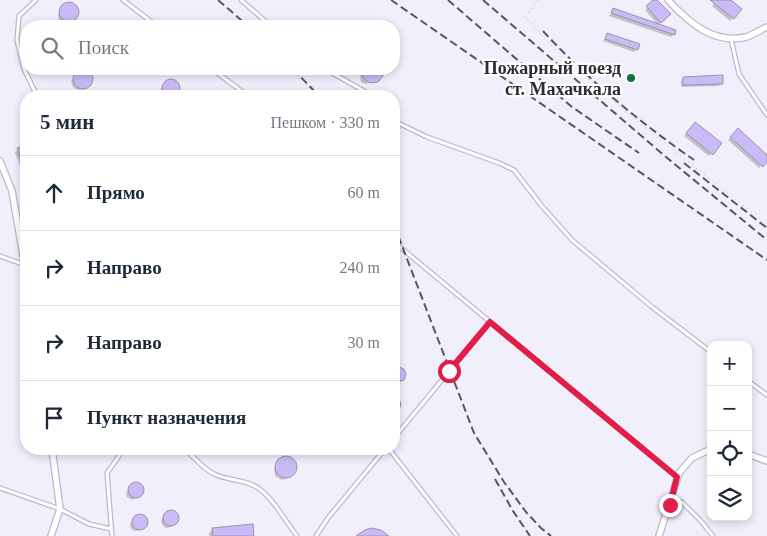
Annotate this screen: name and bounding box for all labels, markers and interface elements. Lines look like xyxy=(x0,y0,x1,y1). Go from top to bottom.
search box xyxy=(20,20,400,75)
icon: search xyxy=(38,34,66,62)
text: Поиск xyxy=(78,37,129,58)
place label: Пожарный поезд ст. Махачкала xyxy=(484,58,621,99)
marker: Пожарный поезд ст. Махачкала xyxy=(625,72,637,84)
text: 5 мин xyxy=(40,110,94,134)
text: Пешком · 330 m xyxy=(270,114,380,131)
icon: ahead xyxy=(40,179,68,207)
text: Прямо xyxy=(87,182,145,203)
text: 60 m xyxy=(348,184,380,201)
icon: right xyxy=(40,254,68,282)
text: Направо xyxy=(87,257,162,278)
text: 240 m xyxy=(340,259,380,276)
icon: right xyxy=(40,329,68,357)
text: Направо xyxy=(87,332,162,353)
text: 30 m xyxy=(348,334,380,351)
map controls xyxy=(707,341,752,521)
button: + xyxy=(707,341,752,386)
route start xyxy=(438,360,461,383)
button: − xyxy=(707,386,752,431)
icon: arrive xyxy=(40,404,68,432)
text: Пункт назначения xyxy=(87,407,246,428)
button: locate xyxy=(707,431,752,476)
button: layers xyxy=(707,476,752,521)
route end xyxy=(659,494,682,517)

